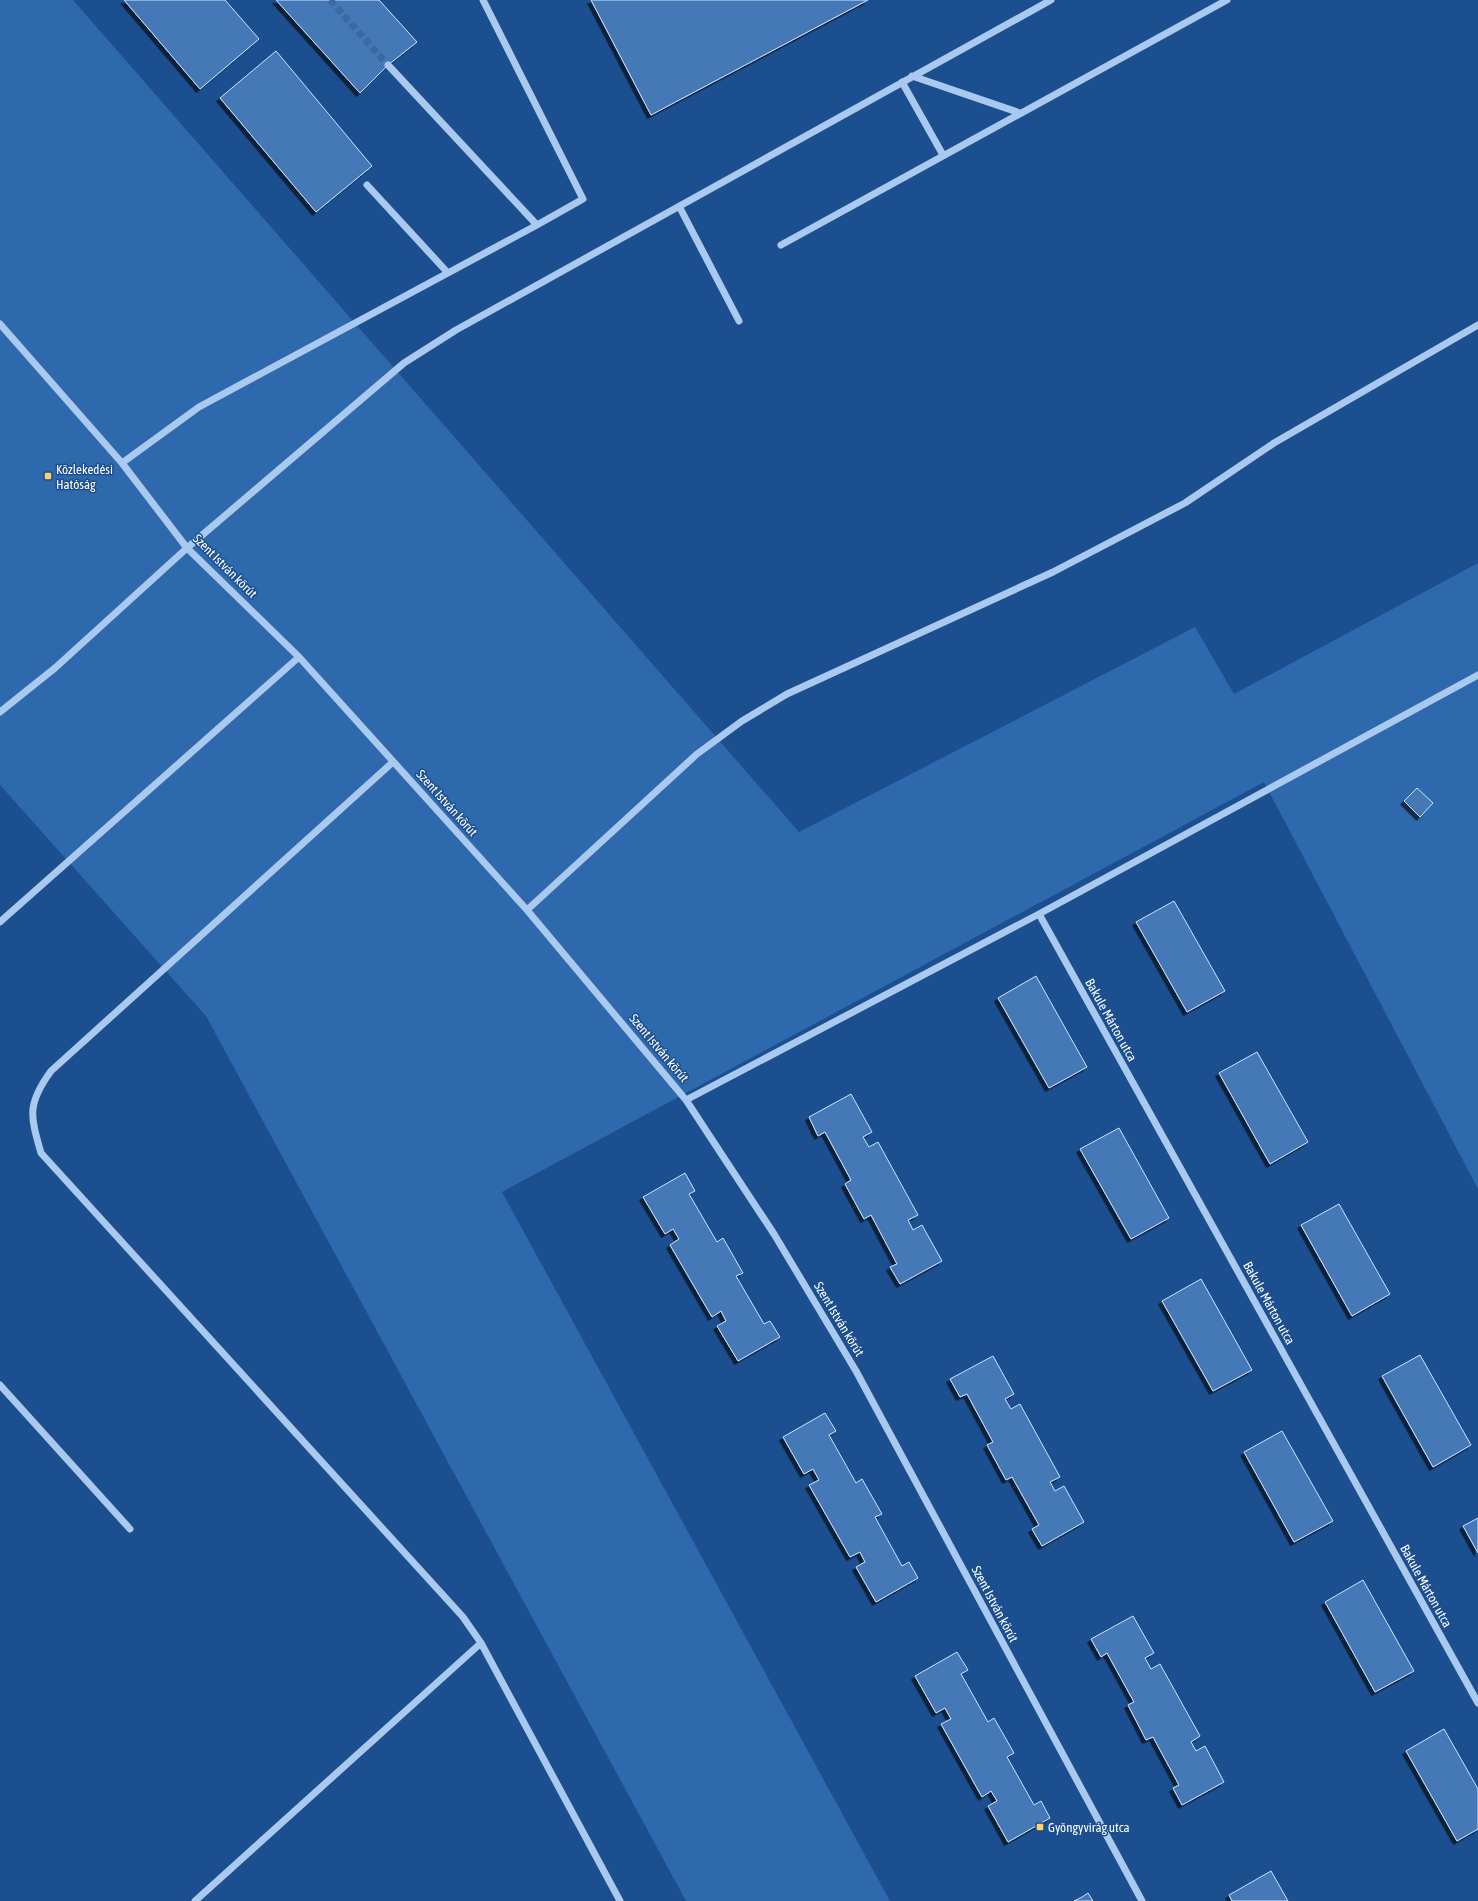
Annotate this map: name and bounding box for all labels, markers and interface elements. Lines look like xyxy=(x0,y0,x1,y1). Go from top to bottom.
place label: Közlekedési Hatóság xyxy=(56,462,113,492)
marker: Közlekedési Hatóság xyxy=(43,471,53,481)
street label: Szent István körút xyxy=(190,531,260,601)
street label: Szent István körút xyxy=(413,767,481,839)
street label: Bakule Márton utca xyxy=(1082,976,1140,1064)
street label: Szent István körút xyxy=(626,1011,692,1085)
street label: Bakule Márton utca xyxy=(1240,1259,1298,1347)
street label: Szent István körút xyxy=(811,1279,867,1359)
street label: Bakule Márton utca xyxy=(1397,1542,1455,1630)
street label: Szent István körút xyxy=(969,1563,1021,1645)
place label: Gyöngyvirág utca xyxy=(1048,1820,1130,1835)
marker: Gyöngyvirág utca xyxy=(1035,1822,1045,1832)

